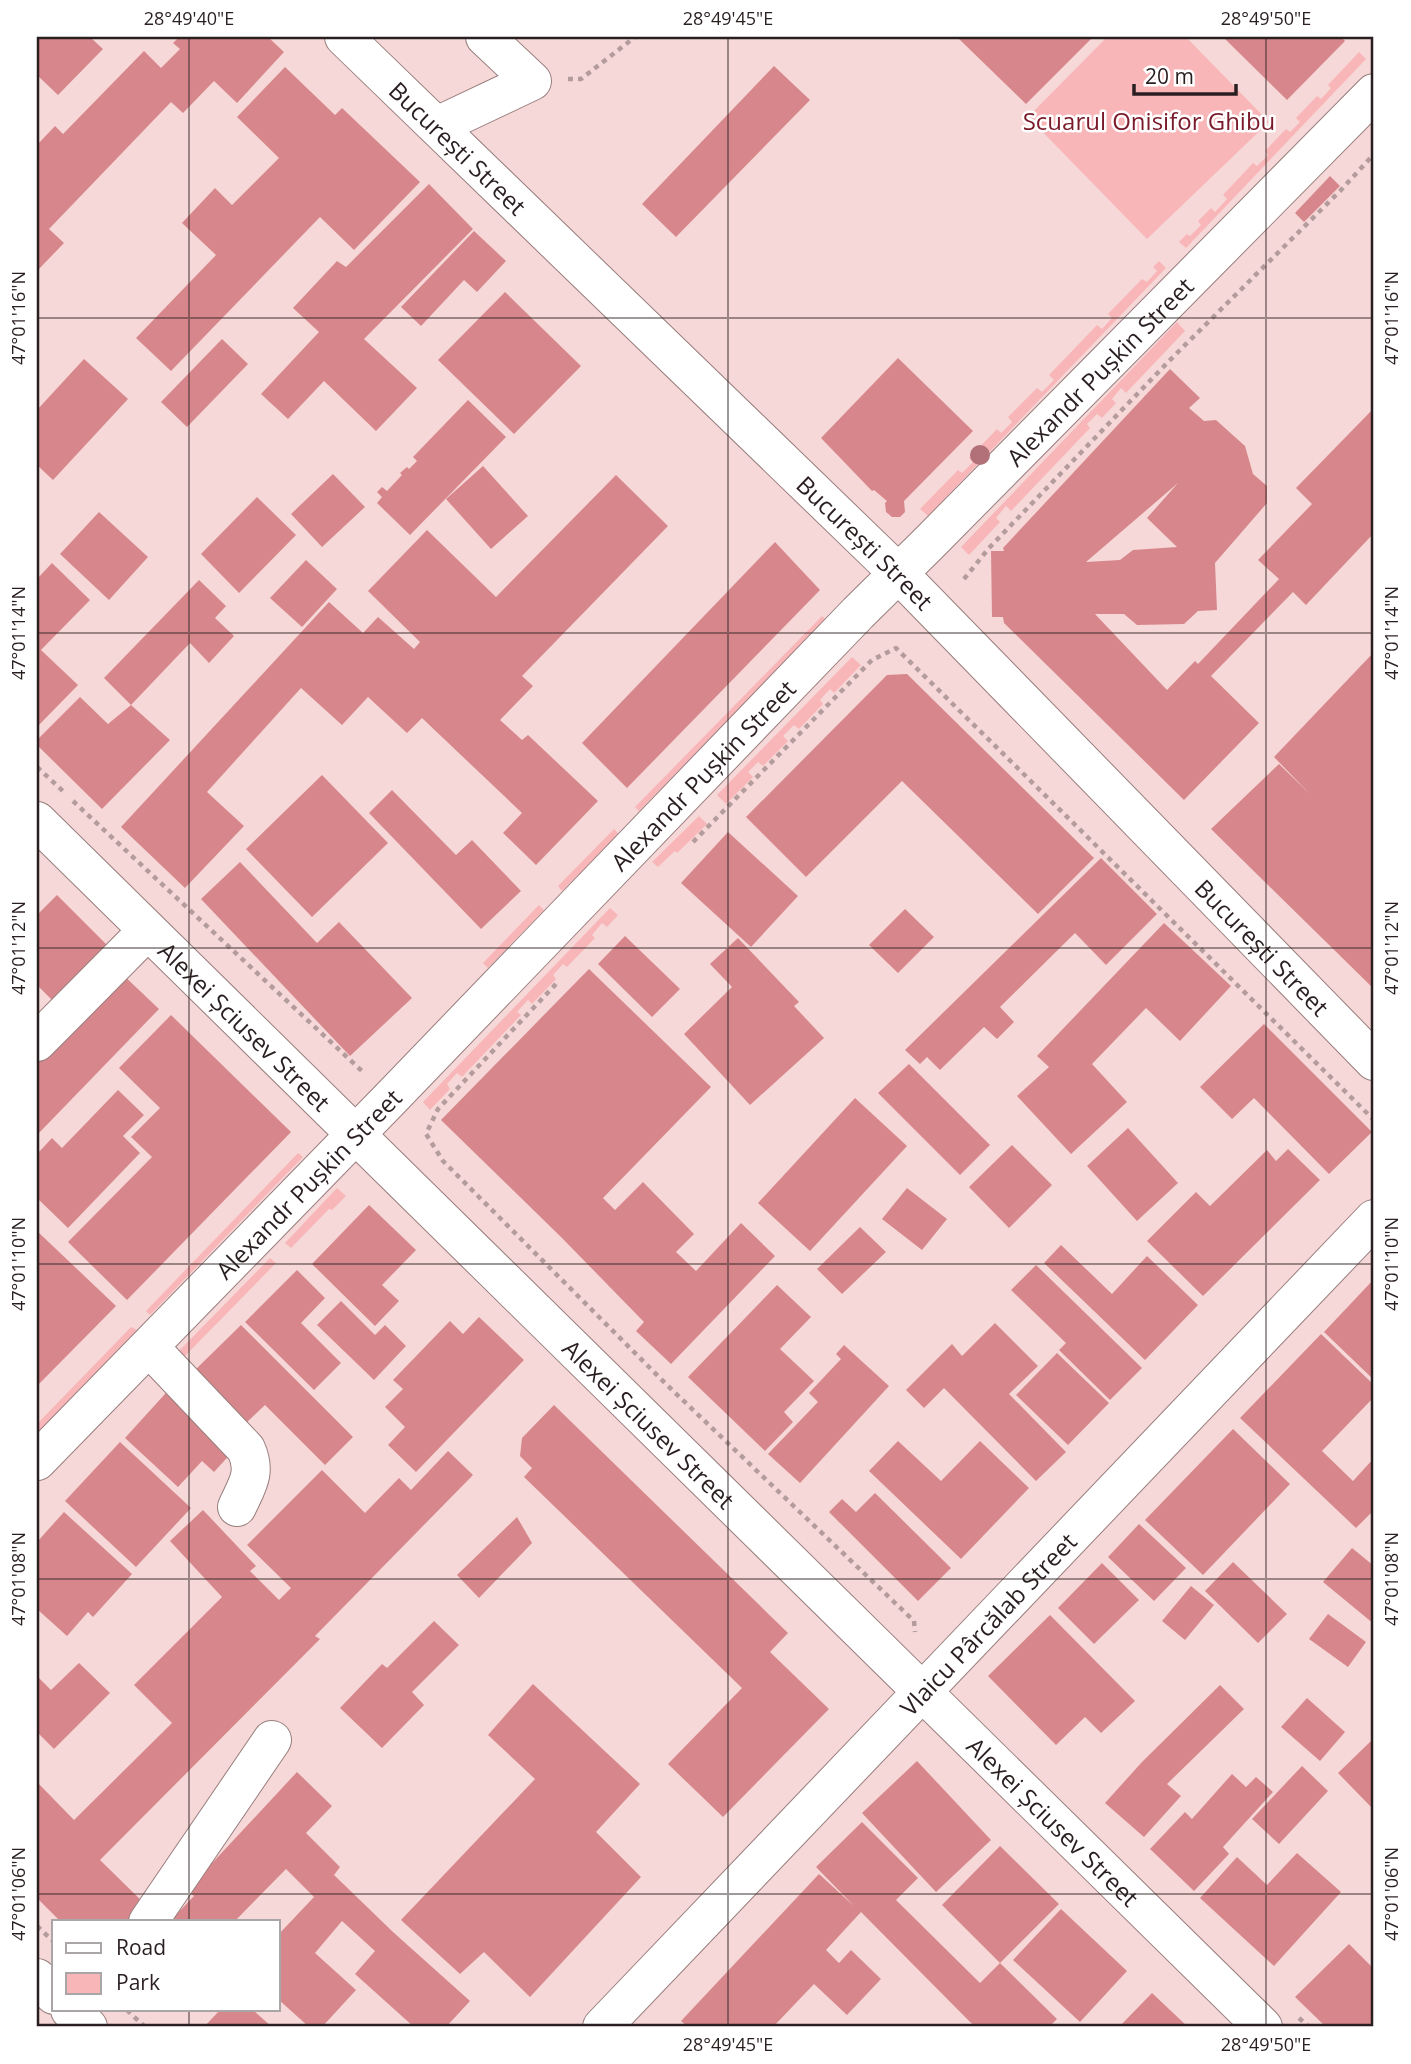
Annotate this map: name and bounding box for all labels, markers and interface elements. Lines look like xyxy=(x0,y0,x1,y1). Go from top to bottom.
text: 28°49'40"E xyxy=(144,6,234,30)
text: 28°49'45"E xyxy=(683,6,773,30)
text: 28°49'50"E xyxy=(1221,6,1311,30)
scale bar xyxy=(1134,52,1236,96)
text: 20 m xyxy=(1145,62,1194,90)
street label: București Street xyxy=(382,73,534,222)
park label: Scuarul Onisifor Ghibu xyxy=(1023,104,1275,137)
street label: Alexandr Pușkin Street xyxy=(998,269,1200,473)
text: 47°01'16"N xyxy=(6,271,30,365)
text: 47°01'16"N xyxy=(1379,271,1403,365)
street label: București Street xyxy=(790,468,941,617)
text: 47°01'14"N xyxy=(6,586,30,680)
text: 47°01'14"N xyxy=(1379,586,1403,680)
street label: Alexandr Pușkin Street xyxy=(603,672,802,877)
street label: București Street xyxy=(1188,871,1337,1022)
text: 47°01'12"N xyxy=(6,901,30,995)
text: 47°01'12"N xyxy=(1379,901,1403,995)
street label: Alexei Șciusev Street xyxy=(152,934,338,1118)
street label: Alexandr Pușkin Street xyxy=(208,1081,408,1285)
text: 47°01'10"N xyxy=(6,1217,30,1311)
text: 47°01'10"N xyxy=(1379,1217,1403,1311)
street label: Alexei Șciusev Street xyxy=(556,1331,742,1515)
street label: Vlaicu Pârcălab Street xyxy=(892,1525,1083,1722)
text: 47°01'08"N xyxy=(6,1532,30,1626)
text: 47°01'08"N xyxy=(1379,1532,1403,1626)
street label: Alexei Șciusev Street xyxy=(960,1729,1147,1913)
text: 47°01'06"N xyxy=(6,1847,30,1941)
text: 47°01'06"N xyxy=(1379,1847,1403,1941)
legend xyxy=(52,1920,280,2011)
text: Road xyxy=(116,1933,166,1961)
text: Park xyxy=(116,1968,160,1996)
text: 28°49'45"E xyxy=(683,2032,773,2056)
text: 28°49'50"E xyxy=(1221,2032,1311,2056)

